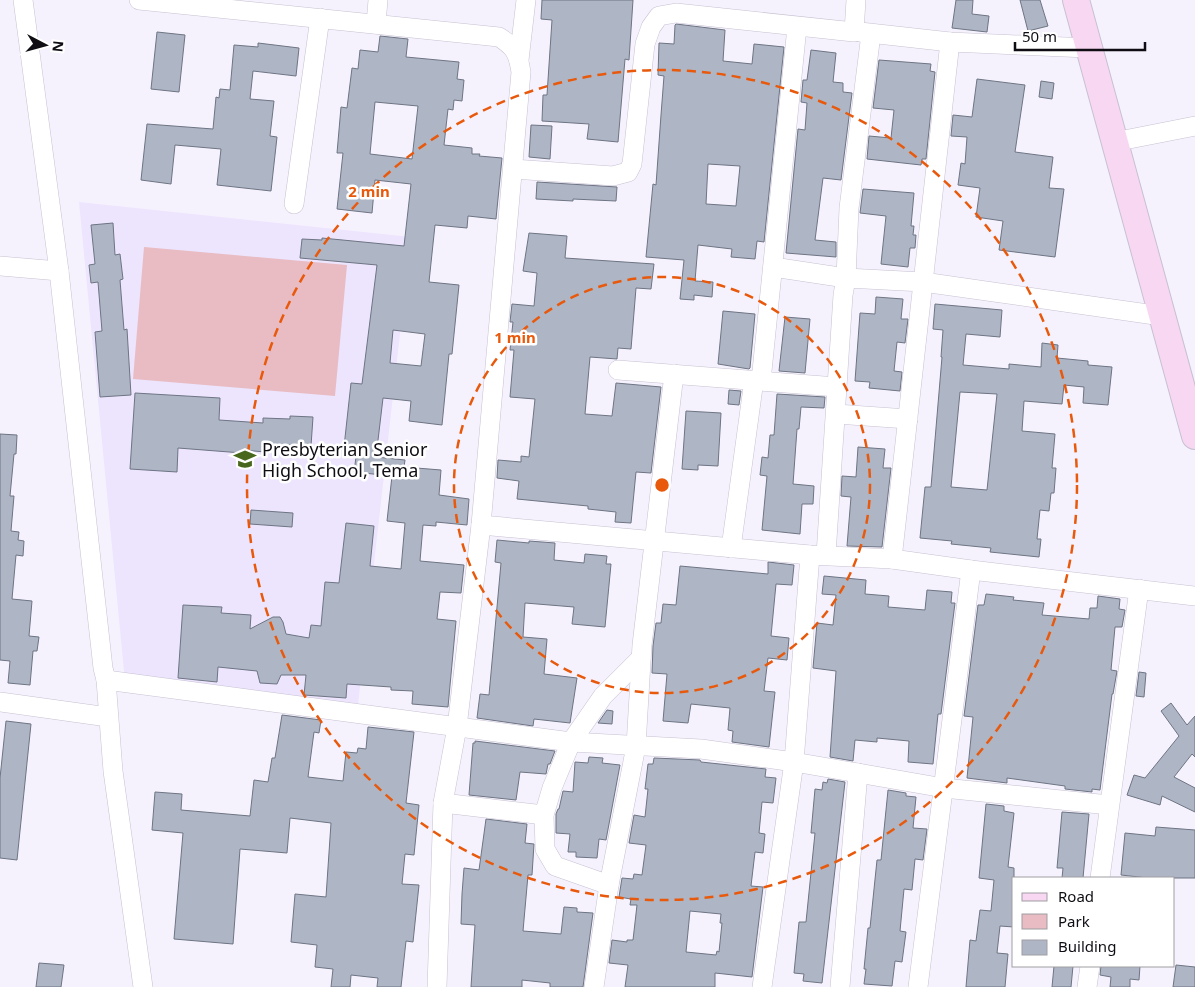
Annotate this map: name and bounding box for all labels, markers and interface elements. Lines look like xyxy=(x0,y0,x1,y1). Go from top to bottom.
north arrow xyxy=(20,20,70,70)
scale bar xyxy=(1015,20,1145,52)
text: 50 m xyxy=(1022,26,1057,46)
text: N xyxy=(48,40,68,53)
text: 2 min xyxy=(348,181,390,201)
text: 1 min xyxy=(494,327,536,347)
place label: Presbyterian Senior High School, Tema xyxy=(262,437,428,482)
school or university icon: Presbyterian Senior High School, Tema xyxy=(232,446,258,472)
centre of rings xyxy=(653,476,671,494)
legend xyxy=(1012,877,1175,967)
text: Road xyxy=(1058,886,1094,906)
text: Park xyxy=(1058,911,1090,931)
text: Building xyxy=(1058,936,1116,956)

